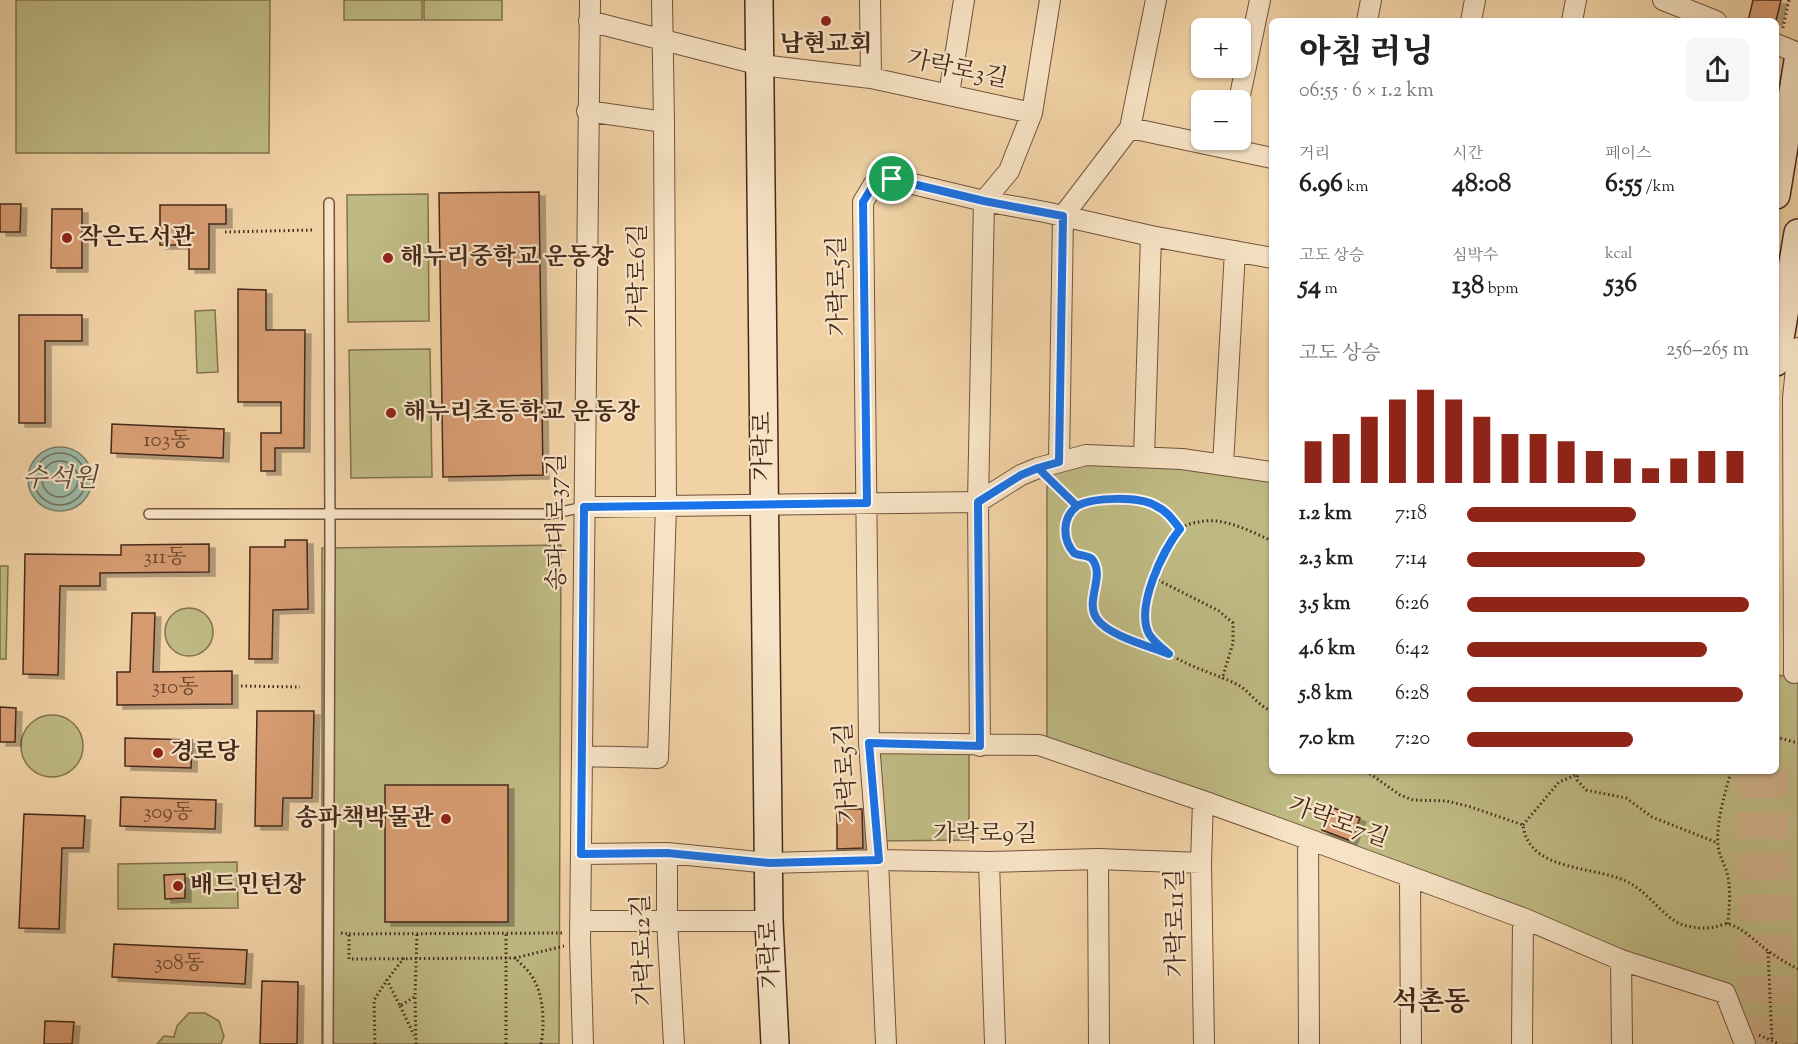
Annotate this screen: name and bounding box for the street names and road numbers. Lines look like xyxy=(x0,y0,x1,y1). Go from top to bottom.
street label: 가락로3길 xyxy=(903,43,1011,97)
street label: 가락로6길 xyxy=(622,224,656,328)
street label: 가락로5길 xyxy=(821,235,857,337)
street label: 가락로 xyxy=(747,411,781,481)
street label: 송파대로37길 xyxy=(541,453,575,591)
street label: 가락로5길 xyxy=(827,722,867,824)
street label: 가락로7길 xyxy=(1283,789,1393,857)
street label: 가락로9길 xyxy=(933,818,1037,852)
street label: 가락로11길 xyxy=(1159,868,1195,978)
street label: 가락로12길 xyxy=(625,893,663,1007)
street label: 가락로 xyxy=(753,919,789,989)

